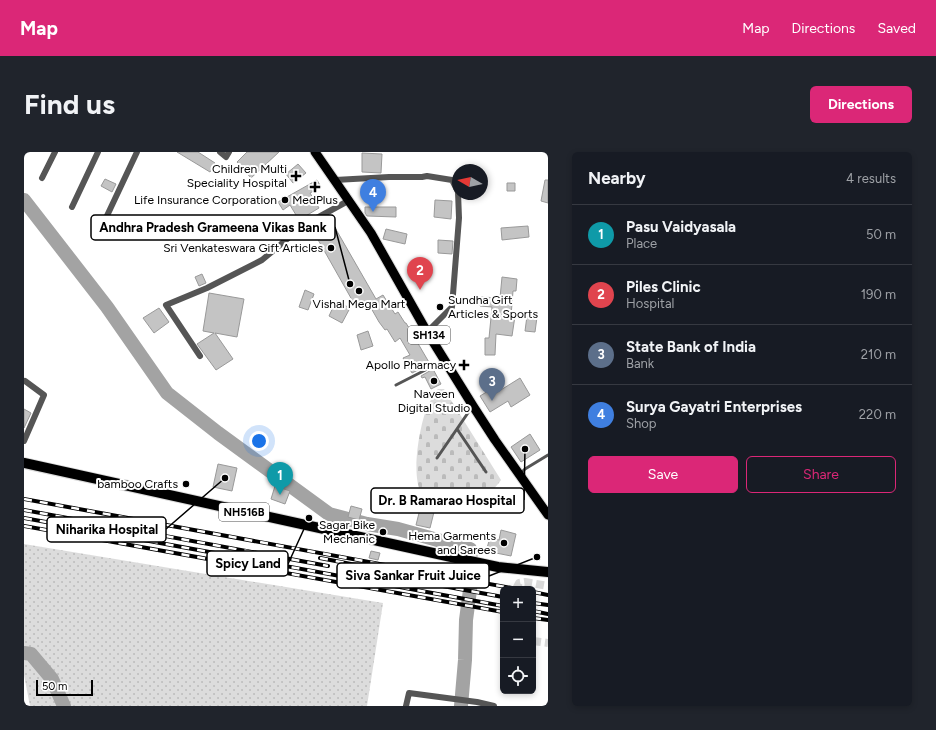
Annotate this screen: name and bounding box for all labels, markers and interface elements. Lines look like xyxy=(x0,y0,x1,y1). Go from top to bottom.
text: Map xyxy=(20,17,58,40)
text: Map xyxy=(742,20,770,37)
text: Directions xyxy=(792,20,855,37)
text: Saved xyxy=(877,20,916,37)
button: Directions xyxy=(810,86,912,123)
text: Find us xyxy=(24,87,115,121)
place label: Children Multi Speciality Hospital xyxy=(187,162,287,190)
north arrow xyxy=(452,164,488,200)
text: Nearby xyxy=(588,168,646,188)
marker: Children Multi Speciality Hospital xyxy=(290,170,302,182)
text: 4 results xyxy=(846,171,896,186)
pin: 4 xyxy=(360,179,386,212)
marker: MedPlus xyxy=(310,182,320,192)
place label: Life Insurance Corporation xyxy=(134,193,277,207)
place label: MedPlus xyxy=(292,193,338,207)
marker: Life Insurance Corporation xyxy=(280,195,290,205)
callout: Andhra Pradesh Grameena Vikas Bank xyxy=(91,215,335,240)
text: Pasu Vaidyasala xyxy=(626,218,736,236)
text: Andhra Pradesh Grameena Vikas Bank xyxy=(99,220,327,235)
text: 1 xyxy=(598,227,604,242)
text: 50 m xyxy=(866,227,896,242)
text: Place xyxy=(626,236,657,251)
place label: Sri Venkateswara Gift Articles xyxy=(163,241,323,255)
marker: Sri Venkateswara Gift Articles xyxy=(326,243,336,253)
pin: 2 xyxy=(407,257,433,290)
text: Piles Clinic xyxy=(626,278,701,296)
marker: Vishal Mega Mart xyxy=(354,286,364,296)
text: 2 xyxy=(597,287,605,302)
text: 190 m xyxy=(861,287,896,302)
place label: Sundha Gift Articles & Sports xyxy=(448,293,538,321)
text: Hospital xyxy=(626,296,674,311)
place label: Vishal Mega Mart xyxy=(313,297,406,311)
marker: Sundha Gift Articles & Sports xyxy=(435,302,445,312)
road number: SH134 xyxy=(408,326,450,344)
text: State Bank of India xyxy=(626,338,756,356)
text: 3 xyxy=(597,347,605,362)
text: 210 m xyxy=(861,347,896,362)
text: Bank xyxy=(626,356,654,371)
place label: Apollo Pharmacy xyxy=(366,358,457,372)
marker: Apollo Pharmacy xyxy=(459,360,469,370)
pin: 3 xyxy=(479,368,505,401)
marker: Naveen Digital Studio xyxy=(429,376,439,386)
place label: Naveen Digital Studio xyxy=(398,387,470,415)
text: Surya Gayatri Enterprises xyxy=(626,398,802,416)
text: 4 xyxy=(597,407,605,422)
text: 220 m xyxy=(859,407,896,422)
text: Shop xyxy=(626,416,656,431)
your location xyxy=(249,431,269,451)
button: Save xyxy=(588,456,738,493)
button: Share xyxy=(746,456,896,493)
pin: 1 xyxy=(267,462,293,495)
place label: bamboo Crafts xyxy=(97,477,178,491)
marker: bamboo Crafts xyxy=(181,479,191,489)
callout: Dr. B Ramarao Hospital xyxy=(371,488,524,513)
text: Dr. B Ramarao Hospital xyxy=(378,493,516,508)
road number: NH516B xyxy=(219,503,269,521)
callout: Niharika Hospital xyxy=(47,517,166,542)
place label: Sagar Bike Mechanic xyxy=(319,518,376,546)
text: Niharika Hospital xyxy=(56,522,158,537)
marker: Sagar Bike Mechanic xyxy=(378,527,388,537)
place label: Hema Garments and Sarees xyxy=(408,529,496,557)
marker: Hema Garments and Sarees xyxy=(499,538,509,548)
callout: Spicy Land xyxy=(207,551,288,576)
text: Spicy Land xyxy=(215,556,281,571)
callout: Siva Sankar Fruit Juice xyxy=(337,563,489,588)
text: Siva Sankar Fruit Juice xyxy=(345,568,481,583)
map controls xyxy=(500,586,536,694)
button: + xyxy=(500,586,536,622)
button: − xyxy=(500,622,536,658)
button: locate xyxy=(500,658,536,694)
scale bar xyxy=(36,678,93,697)
text: 50 m xyxy=(42,680,67,693)

